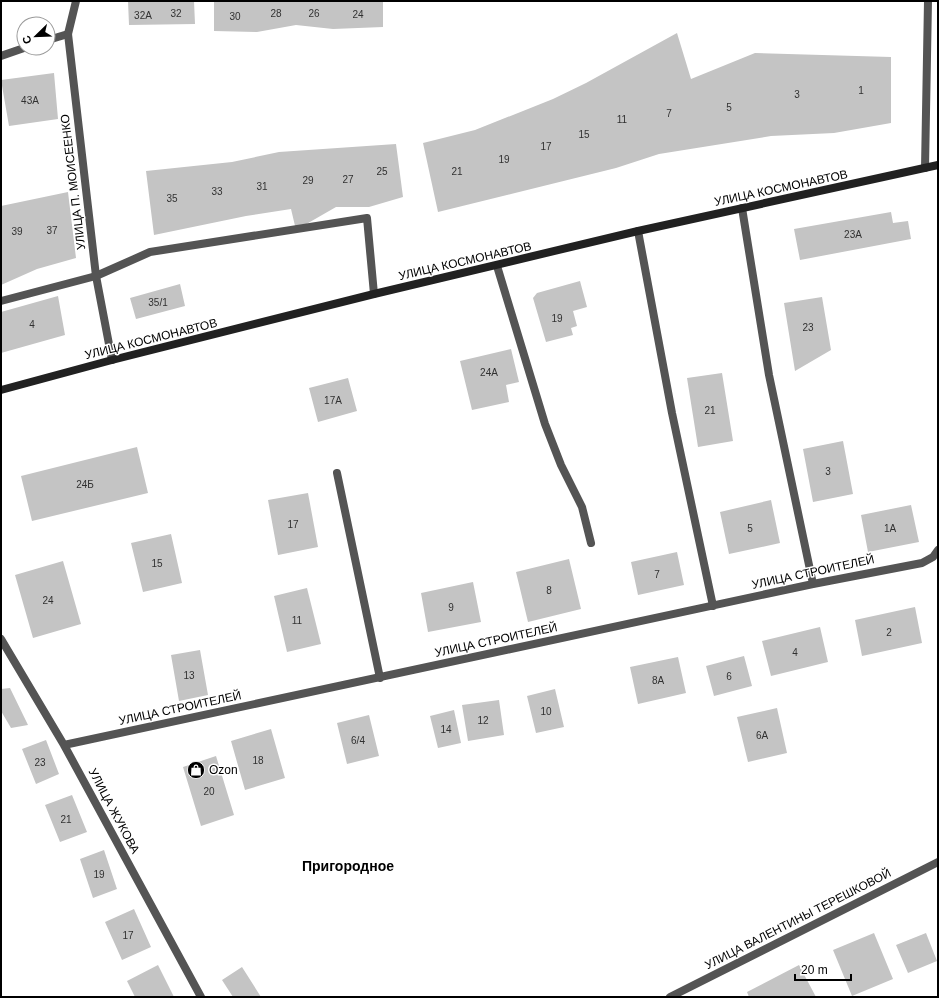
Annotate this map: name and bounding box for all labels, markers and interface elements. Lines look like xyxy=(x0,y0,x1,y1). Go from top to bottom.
house number: 32 xyxy=(170,8,182,19)
house number: 28 xyxy=(270,8,282,19)
house number: 26 xyxy=(308,8,320,19)
house number: 24 xyxy=(352,9,364,20)
house number: 32А xyxy=(134,10,152,21)
house number: 30 xyxy=(229,11,241,22)
north arrow xyxy=(16,16,56,56)
text: С xyxy=(20,34,34,46)
house number: 1 xyxy=(858,85,864,96)
house number: 3 xyxy=(794,89,800,100)
house number: 43А xyxy=(21,95,39,106)
house number: 5 xyxy=(726,102,732,113)
house number: 7 xyxy=(666,108,672,119)
street label: УЛИЦА П. МОИСЕЕНКО xyxy=(58,113,88,251)
house number: 11 xyxy=(617,114,628,125)
house number: 15 xyxy=(578,129,590,140)
house number: 17 xyxy=(540,141,552,152)
house number: 19 xyxy=(498,154,510,165)
house number: 25 xyxy=(376,166,388,177)
house number: 21 xyxy=(451,166,463,177)
street label: УЛИЦА КОСМОНАВТОВ xyxy=(713,167,849,209)
house number: 27 xyxy=(342,174,354,185)
house number: 29 xyxy=(302,175,314,186)
house number: 31 xyxy=(256,181,268,192)
house number: 33 xyxy=(211,186,223,197)
house number: 35 xyxy=(166,193,178,204)
house number: 37 xyxy=(46,225,58,236)
house number: 39 xyxy=(11,226,23,237)
house number: 23А xyxy=(844,229,862,240)
street label: УЛИЦА КОСМОНАВТОВ xyxy=(397,239,533,283)
house number: 35/1 xyxy=(148,297,168,308)
house number: 19 xyxy=(551,313,563,324)
street label: УЛИЦА КОСМОНАВТОВ xyxy=(83,316,219,362)
house number: 4 xyxy=(29,319,35,330)
house number: 23 xyxy=(802,322,814,333)
house number: 24А xyxy=(480,367,498,378)
house number: 17А xyxy=(324,395,342,406)
house number: 21 xyxy=(704,405,716,416)
house number: 3 xyxy=(825,466,831,477)
house number: 24Б xyxy=(76,479,94,490)
house number: 17 xyxy=(287,519,299,530)
house number: 5 xyxy=(747,523,753,534)
house number: 1А xyxy=(884,523,896,534)
street label: УЛИЦА СТРОИТЕЛЕЙ xyxy=(750,551,876,592)
house number: 15 xyxy=(151,558,163,569)
house number: 7 xyxy=(654,569,660,580)
house number: 8 xyxy=(546,585,552,596)
house number: 24 xyxy=(42,595,54,606)
house number: 9 xyxy=(448,602,454,613)
house number: 11 xyxy=(292,615,303,626)
street label: УЛИЦА СТРОИТЕЛЕЙ xyxy=(433,619,559,660)
house number: 2 xyxy=(886,627,892,638)
house number: 4 xyxy=(792,647,798,658)
house number: 13 xyxy=(183,670,195,681)
house number: 6 xyxy=(726,671,732,682)
house number: 8А xyxy=(652,675,664,686)
street label: УЛИЦА СТРОИТЕЛЕЙ xyxy=(117,687,243,728)
house number: 10 xyxy=(540,706,552,717)
house number: 12 xyxy=(477,715,489,726)
house number: 14 xyxy=(440,724,452,735)
house number: 6А xyxy=(756,730,768,741)
house number: 6/4 xyxy=(351,735,365,746)
house number: 18 xyxy=(252,755,264,766)
house number: 23 xyxy=(34,757,46,768)
shop icon: Ozon xyxy=(186,760,206,780)
place label: Ozon xyxy=(209,763,238,777)
street label: УЛИЦА ЖУКОВА xyxy=(86,766,142,856)
house number: 20 xyxy=(203,786,215,797)
house number: 21 xyxy=(60,814,72,825)
district label: Пригородное xyxy=(302,858,394,874)
street label: УЛИЦА ВАЛЕНТИНЫ ТЕРЕШКОВОЙ xyxy=(702,865,893,972)
house number: 19 xyxy=(93,869,105,880)
house number: 17 xyxy=(122,930,134,941)
scale bar xyxy=(795,956,851,982)
text: 20 m xyxy=(801,963,828,977)

